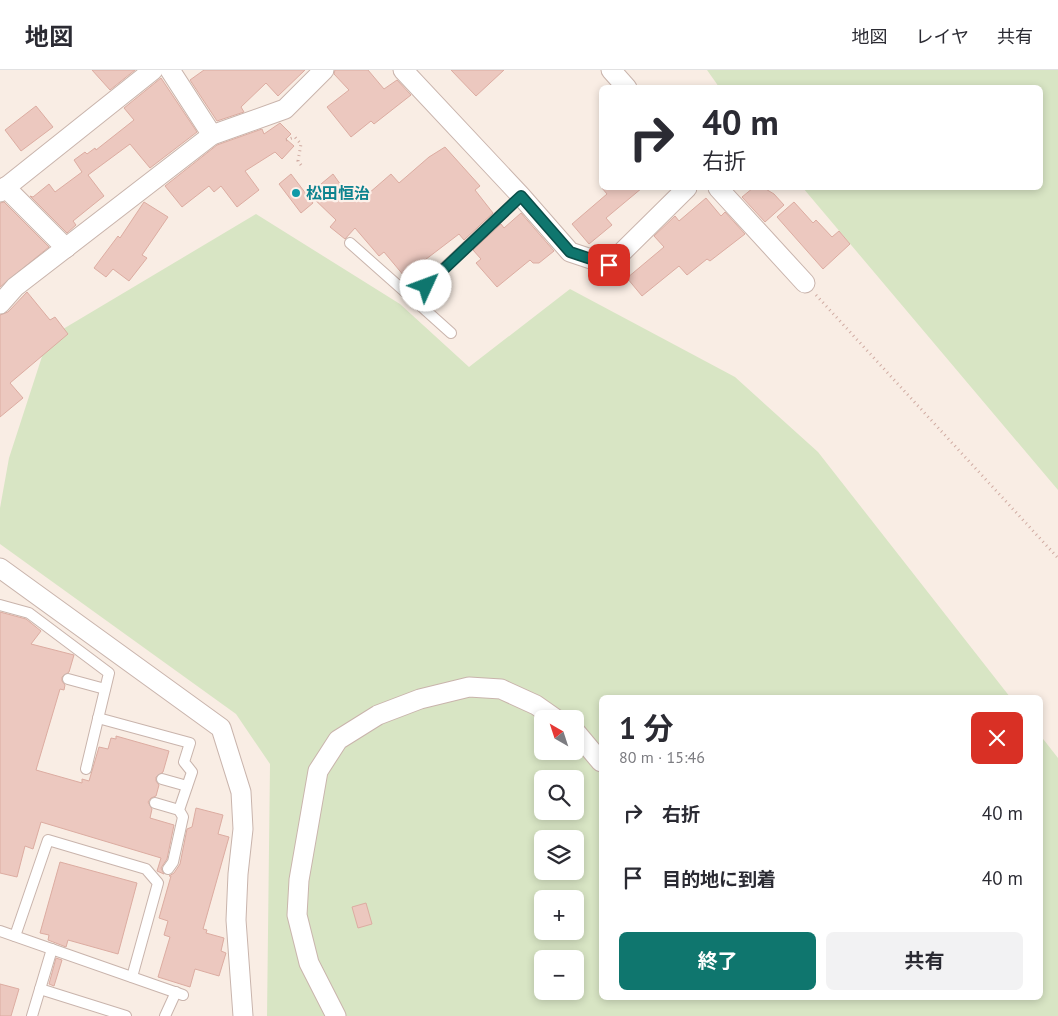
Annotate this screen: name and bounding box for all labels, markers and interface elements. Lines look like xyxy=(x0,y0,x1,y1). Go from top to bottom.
text: 地図 xyxy=(25,21,73,52)
text: 地図 xyxy=(852,25,888,48)
text: レイヤ xyxy=(916,25,969,48)
text: 共有 xyxy=(997,25,1033,48)
text: 40 m xyxy=(702,99,779,145)
icon: right xyxy=(619,105,684,170)
text: 右折 xyxy=(702,147,746,175)
place label: 松田恒治 xyxy=(306,183,370,203)
marker: 松田恒治 xyxy=(290,187,302,199)
pin xyxy=(588,244,630,286)
icon: arrive xyxy=(595,251,623,279)
position arrow xyxy=(399,259,451,311)
text: 1 分 xyxy=(619,708,674,747)
north arrow xyxy=(534,710,584,760)
map controls xyxy=(534,710,584,1000)
button: close xyxy=(971,712,1023,764)
text: 80 m · 15:46 xyxy=(619,747,705,767)
button: search xyxy=(534,770,584,820)
icon: right xyxy=(619,799,647,827)
text: 40 m xyxy=(982,801,1023,825)
text: 右折 xyxy=(662,802,700,826)
button: layers xyxy=(534,830,584,880)
icon: arrive xyxy=(619,864,647,892)
text: 40 m xyxy=(982,866,1023,890)
text: 目的地に到着 xyxy=(662,867,776,891)
button: + xyxy=(534,890,584,940)
button: 終了 xyxy=(619,932,816,990)
button: 共有 xyxy=(826,932,1023,990)
button: − xyxy=(534,950,584,1000)

